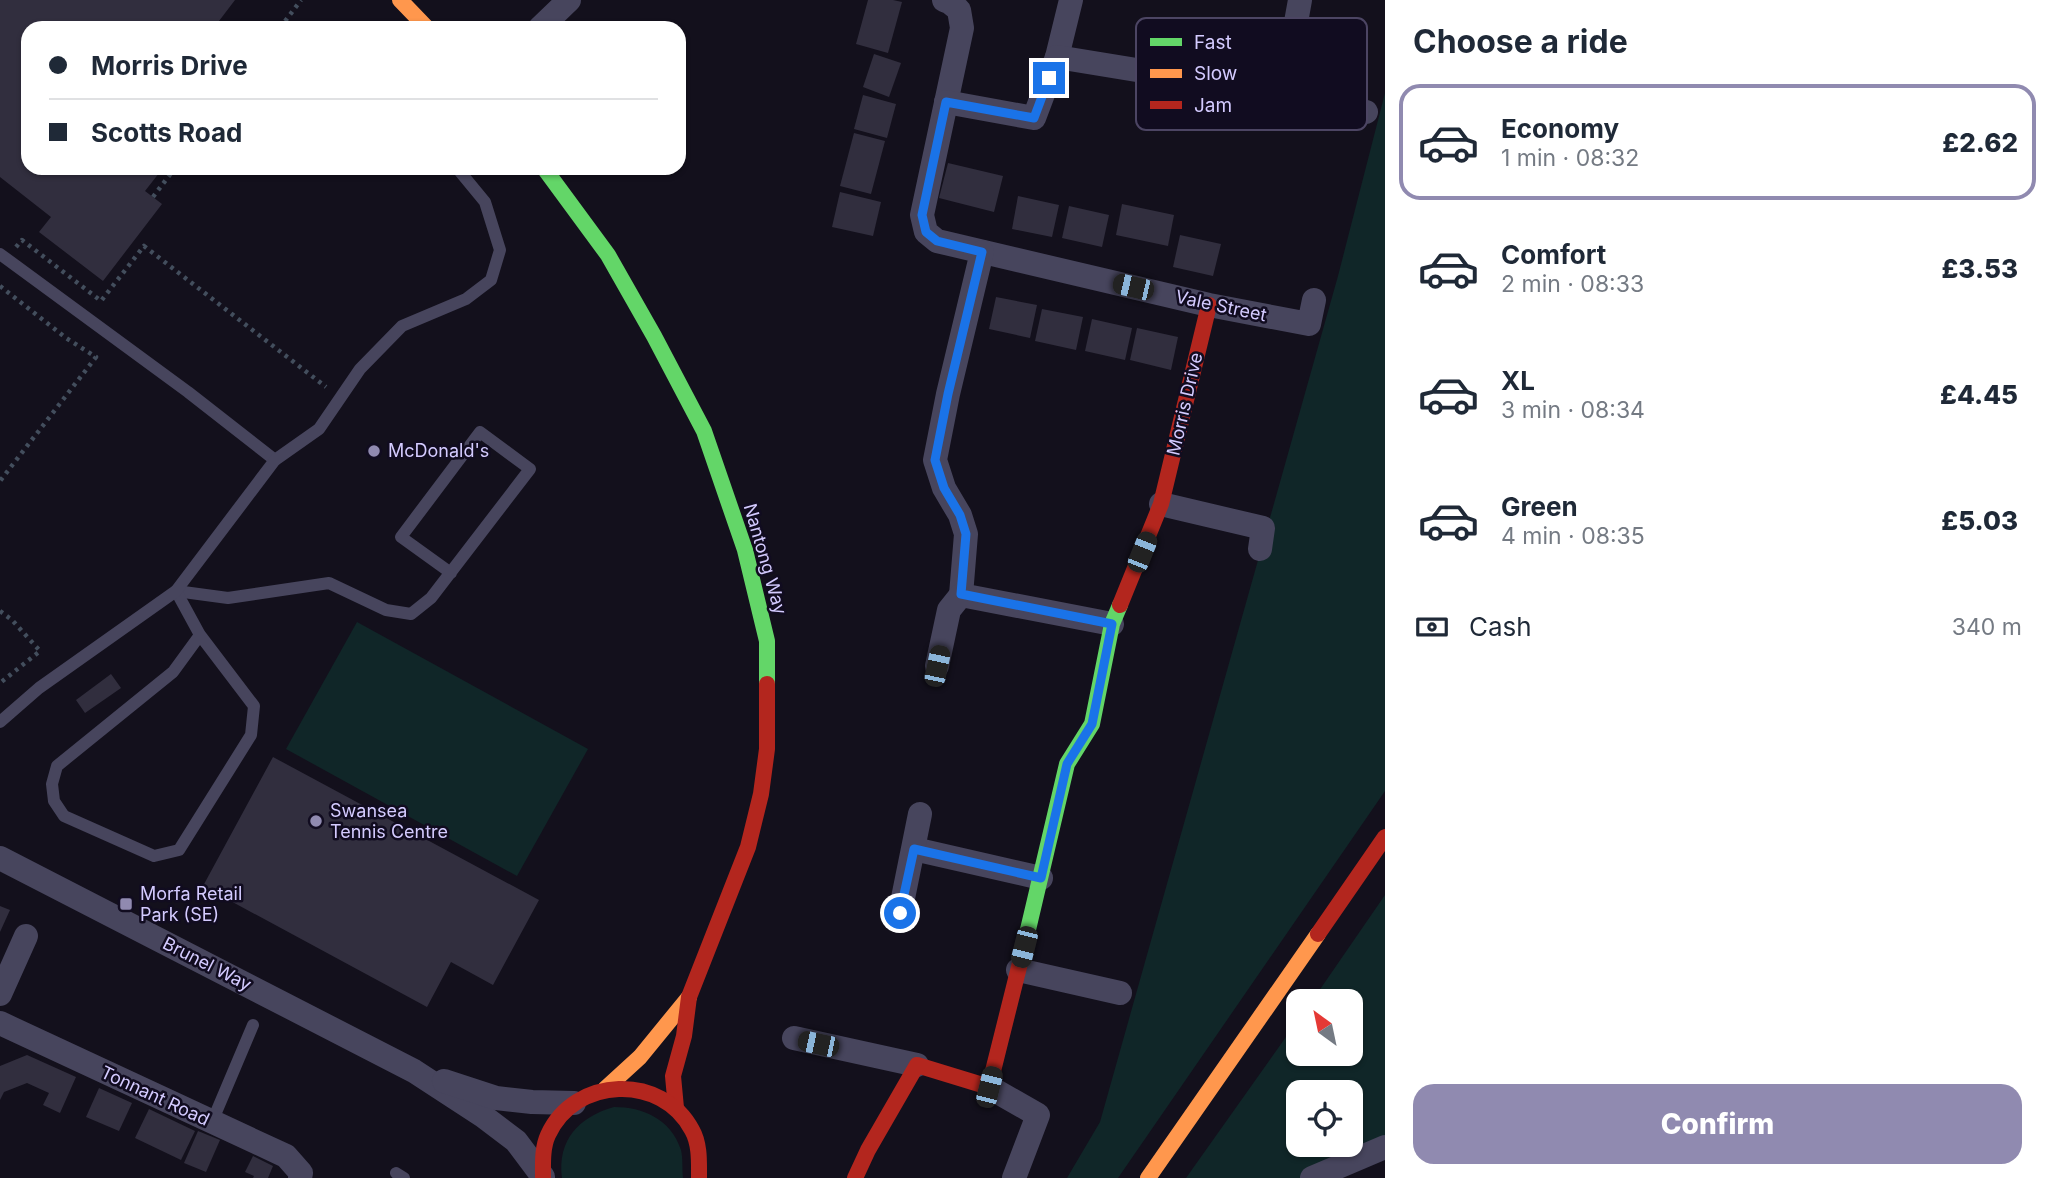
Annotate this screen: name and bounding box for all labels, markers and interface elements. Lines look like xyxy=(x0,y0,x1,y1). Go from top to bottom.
legend xyxy=(1136,18,1367,130)
text: Choose a ride xyxy=(1413,22,1628,61)
text: Fast xyxy=(1194,31,1232,54)
text: Morris Drive xyxy=(91,50,248,81)
route end xyxy=(1033,62,1065,94)
text: Slow xyxy=(1194,62,1237,85)
text: Jam xyxy=(1194,94,1232,117)
icon: car xyxy=(1417,111,1480,174)
text: Economy xyxy=(1501,113,1619,144)
text: Scotts Road xyxy=(91,117,242,148)
text: £2.62 xyxy=(1942,127,2018,158)
text: 1 min · 08:32 xyxy=(1501,144,1639,172)
icon: car xyxy=(1417,237,1480,300)
text: Comfort xyxy=(1501,239,1606,270)
text: £3.53 xyxy=(1941,253,2018,284)
text: 2 min · 08:33 xyxy=(1501,270,1644,298)
car xyxy=(1111,272,1156,302)
street label: Vale Street xyxy=(1174,286,1269,325)
street label: Morris Drive xyxy=(1162,350,1207,457)
icon: car xyxy=(1417,363,1480,426)
text: XL xyxy=(1501,365,1535,396)
text: £4.45 xyxy=(1940,379,2018,410)
text: 3 min · 08:34 xyxy=(1501,396,1645,424)
place label: McDonald's xyxy=(388,440,489,461)
marker: McDonald's xyxy=(366,443,382,459)
icon: car xyxy=(1417,489,1480,552)
text: Green xyxy=(1501,491,1578,522)
street label: Nantong Way xyxy=(740,501,791,617)
text: £5.03 xyxy=(1941,505,2018,536)
text: 4 min · 08:35 xyxy=(1501,522,1645,550)
car xyxy=(1125,529,1160,575)
icon: cash xyxy=(1413,608,1451,646)
text: Cash xyxy=(1469,611,1532,642)
text: 340 m xyxy=(1952,613,2022,641)
car xyxy=(923,643,952,689)
place label: Swansea Tennis Centre xyxy=(330,800,448,842)
marker: Swansea Tennis Centre xyxy=(308,813,324,829)
place label: Morfa Retail Park (SE) xyxy=(140,883,242,925)
marker: Morfa Retail Park (SE) xyxy=(118,896,134,912)
route start xyxy=(884,897,916,929)
car xyxy=(1009,924,1040,970)
street label: Brunel Way xyxy=(159,932,255,995)
north arrow xyxy=(1286,989,1363,1066)
map controls xyxy=(1286,989,1363,1157)
car xyxy=(796,1029,841,1059)
street label: Tonnant Road xyxy=(98,1061,213,1130)
car xyxy=(974,1064,1005,1110)
button: locate xyxy=(1286,1080,1363,1157)
button: Confirm xyxy=(1413,1084,2022,1164)

